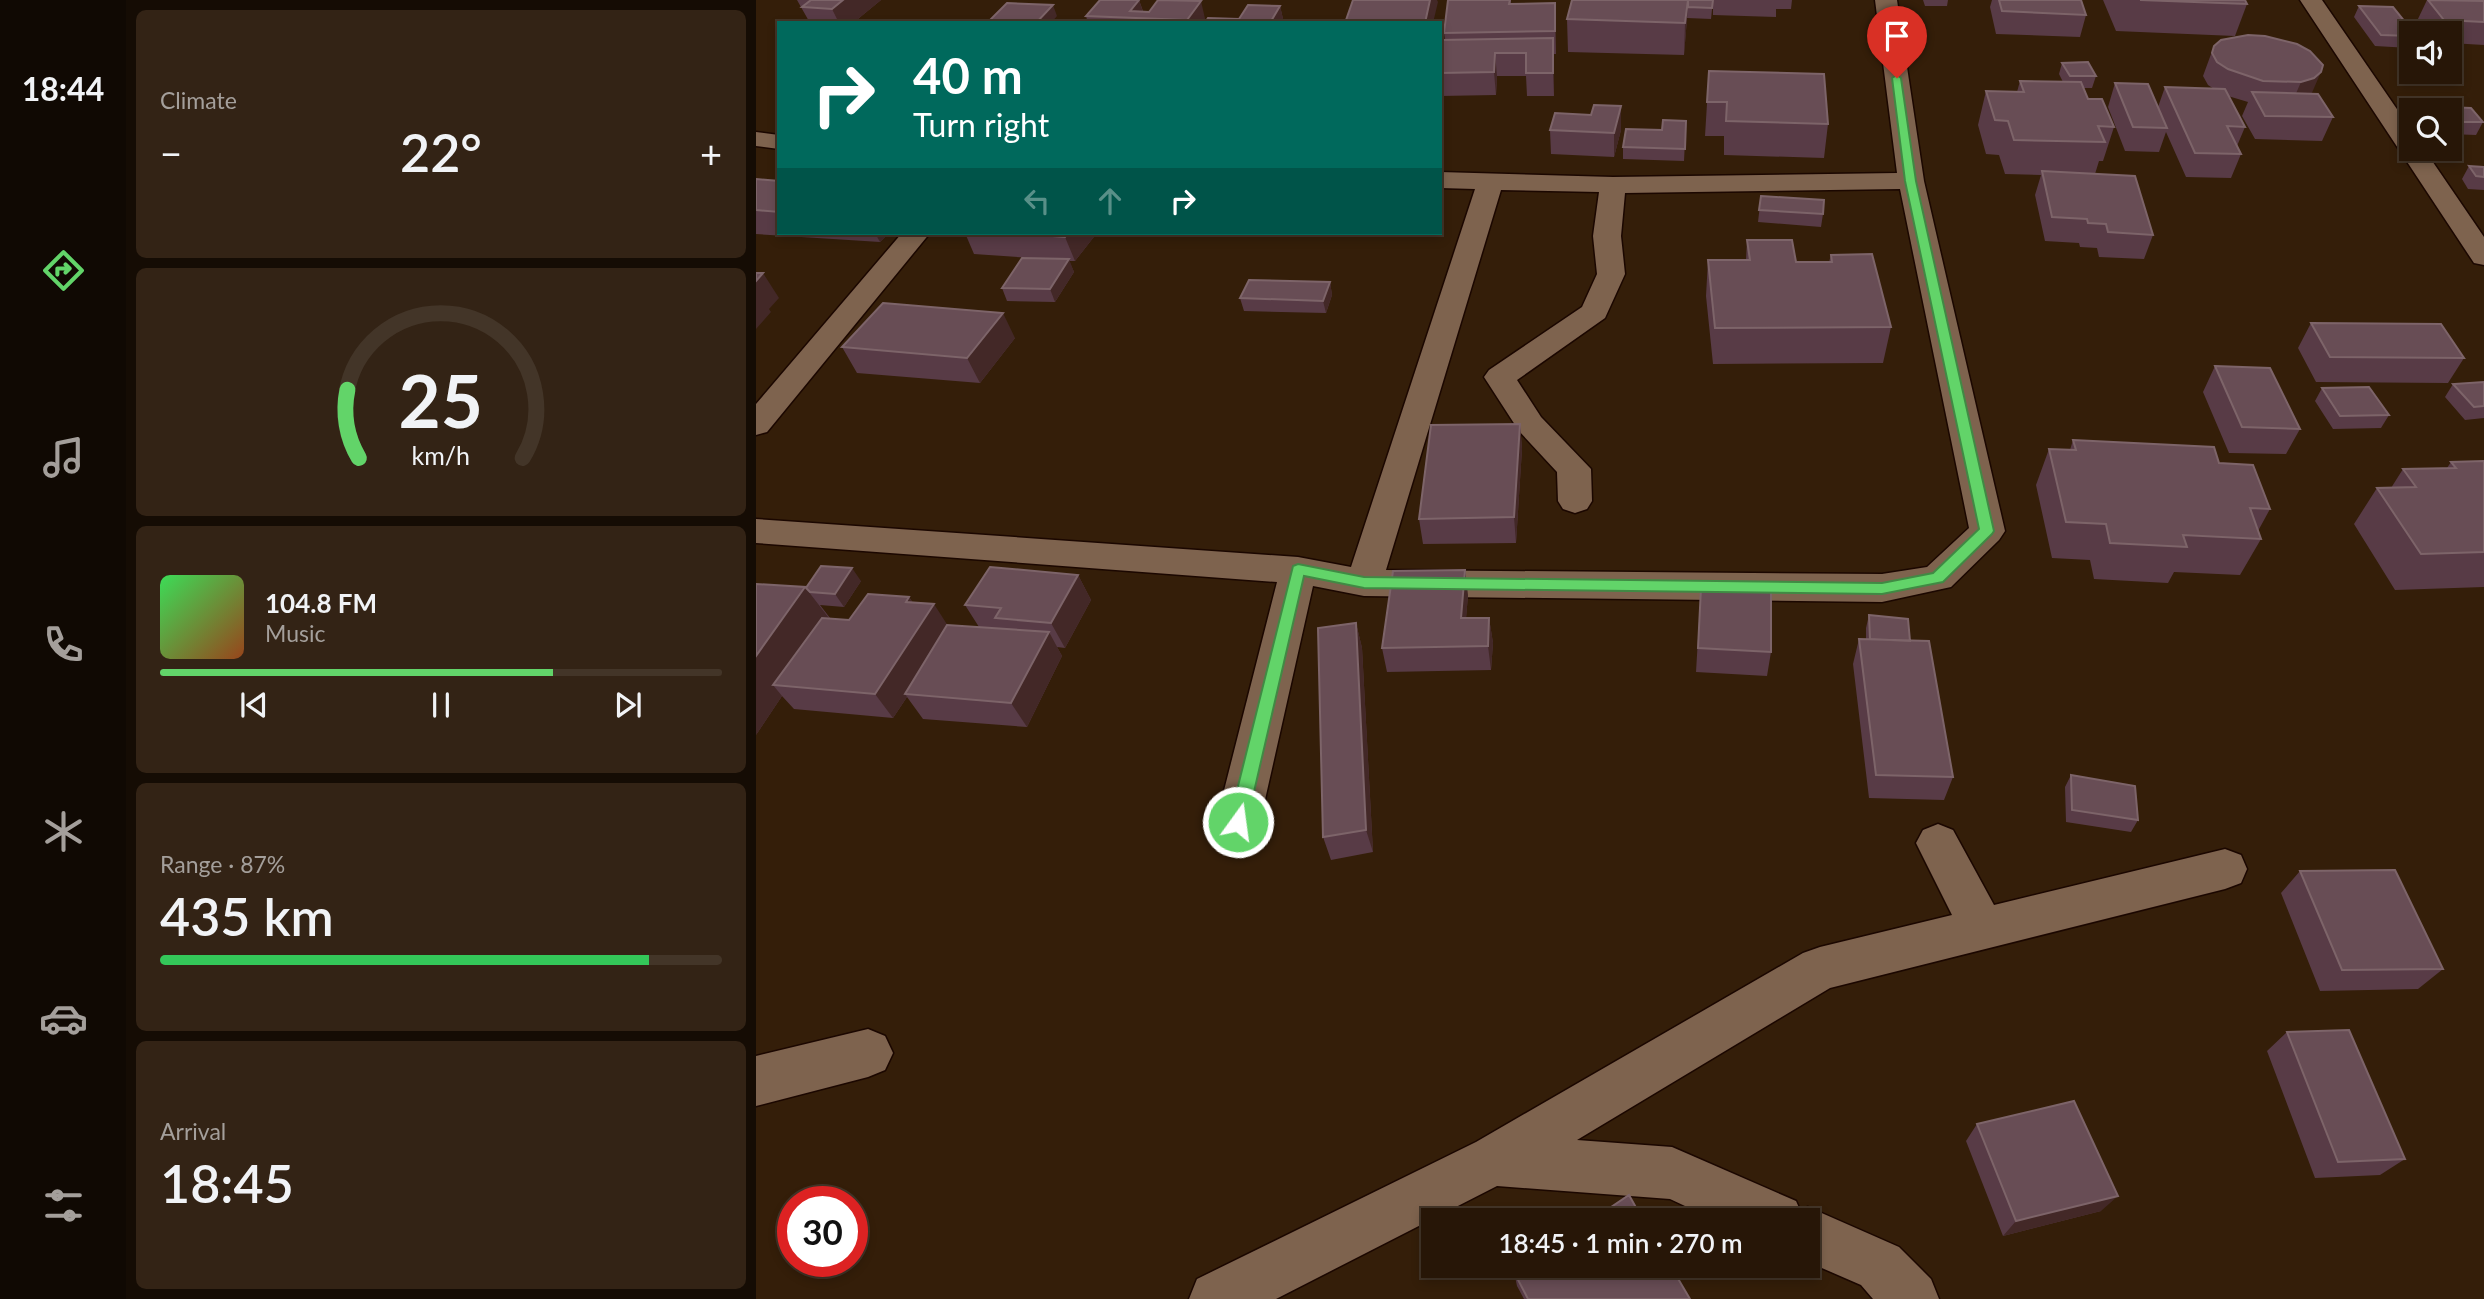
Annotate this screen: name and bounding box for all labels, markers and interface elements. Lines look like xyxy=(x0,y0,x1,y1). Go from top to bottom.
pin xyxy=(1867,6,1927,78)
icon: arrive xyxy=(1878,17,1916,55)
map controls xyxy=(2399,21,2462,161)
button: sound xyxy=(2399,21,2462,84)
text: 40 m xyxy=(913,46,1023,104)
icon: right xyxy=(798,49,889,140)
text: 18:44 xyxy=(22,69,104,108)
text: Climate xyxy=(160,86,237,114)
button: search xyxy=(2399,98,2462,161)
text: Turn right xyxy=(913,105,1049,144)
text: 22° xyxy=(400,121,482,183)
text: − xyxy=(160,130,182,176)
text: + xyxy=(700,130,722,176)
icon: left xyxy=(1018,182,1056,220)
icon: ahead xyxy=(1091,182,1129,220)
icon: right xyxy=(1164,182,1202,220)
icon: directions xyxy=(39,246,88,295)
text: 25 xyxy=(399,356,483,444)
icon: music xyxy=(39,433,88,482)
text: km/h xyxy=(412,439,470,469)
text: 104.8 FM xyxy=(265,587,377,619)
text: Music xyxy=(265,619,325,647)
icon: phone xyxy=(39,620,88,669)
icon: previous xyxy=(235,686,273,724)
icon: pause xyxy=(422,686,460,724)
icon: next xyxy=(609,686,647,724)
position arrow xyxy=(1201,785,1275,859)
icon: climate xyxy=(39,807,88,856)
text: Range · 87% xyxy=(160,850,285,878)
text: 435 km xyxy=(160,885,334,947)
icon: car xyxy=(39,994,88,1043)
text: Arrival xyxy=(160,1117,226,1145)
text: 18:45 xyxy=(160,1152,294,1214)
icon: filters xyxy=(39,1181,88,1230)
speed limit sign: 30 xyxy=(777,1186,868,1277)
text: 18:45 · 1 min · 270 m xyxy=(1498,1227,1743,1259)

